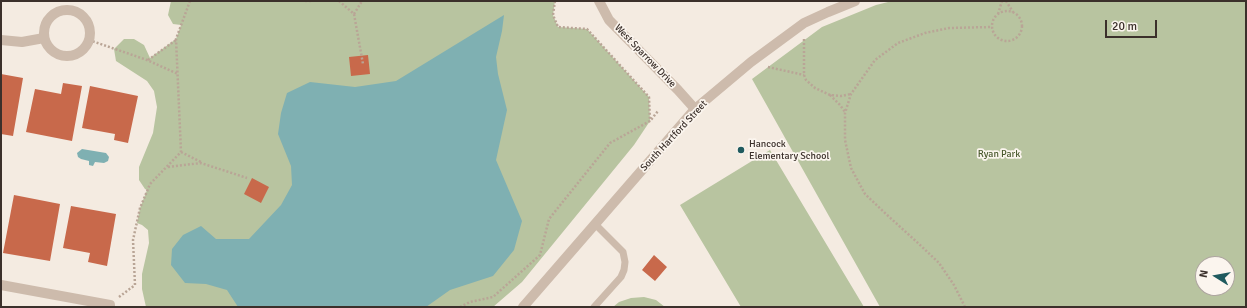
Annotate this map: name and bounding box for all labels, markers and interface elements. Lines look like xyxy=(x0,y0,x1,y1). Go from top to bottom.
scale bar xyxy=(1107,12,1159,38)
text: 20 m xyxy=(1112,19,1137,34)
street label: West Sparrow Drive xyxy=(612,22,678,90)
street label: South Hartford Street xyxy=(638,98,710,174)
place label: Hancock Elementary School xyxy=(749,138,829,162)
marker: Hancock Elementary School xyxy=(736,145,746,155)
park label: Ryan Park xyxy=(978,148,1020,160)
north arrow xyxy=(1195,256,1235,296)
text: N xyxy=(1197,269,1211,279)

